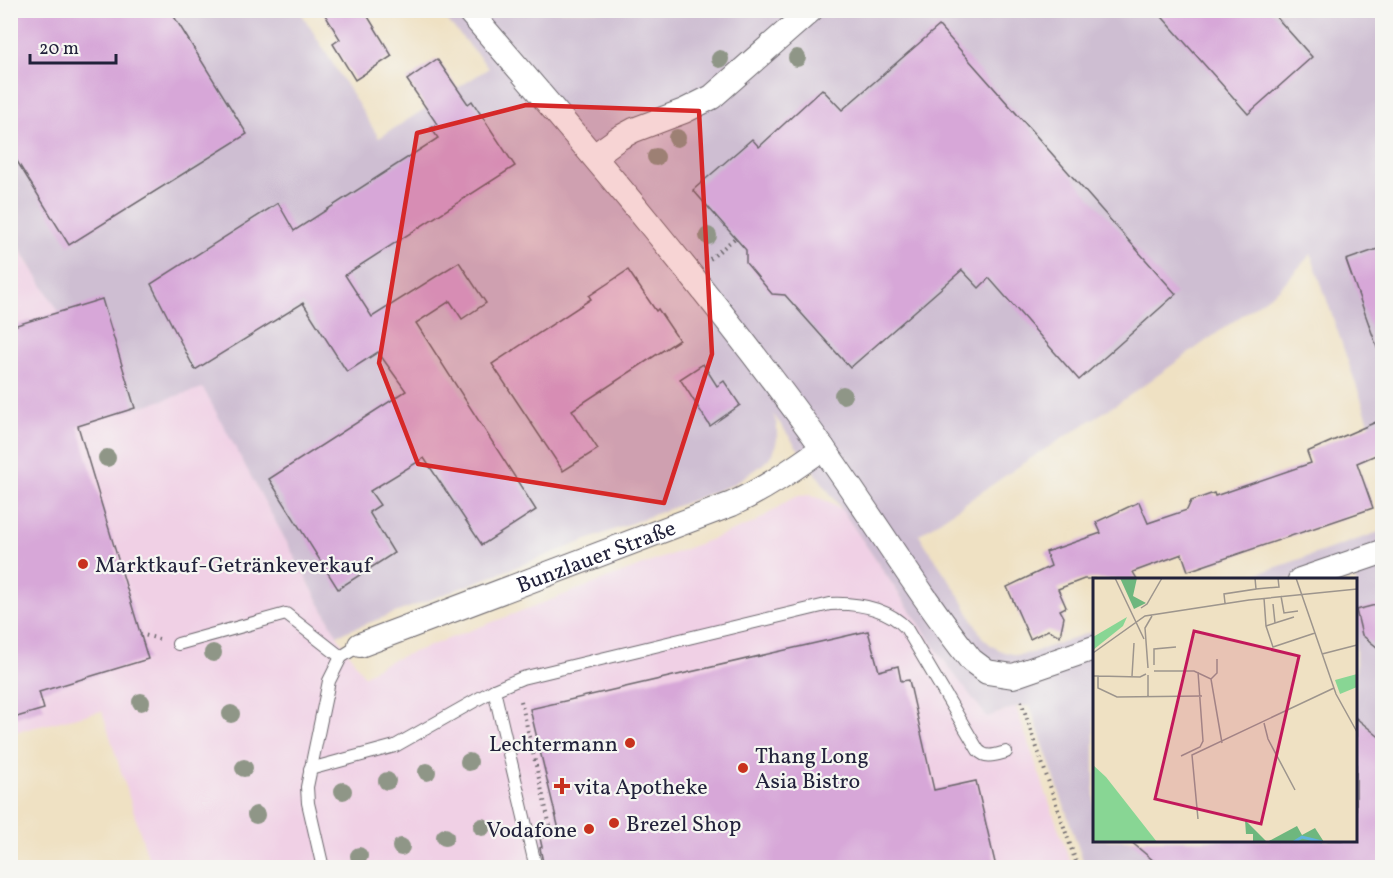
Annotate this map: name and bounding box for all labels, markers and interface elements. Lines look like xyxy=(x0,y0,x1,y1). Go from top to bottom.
scale bar xyxy=(30,27,116,65)
text: 20 m xyxy=(39,37,79,62)
street label: Bunzlauer Straße xyxy=(512,514,681,602)
place label: Marktkauf-Getränkeverkauf xyxy=(95,551,374,582)
marker: Marktkauf-Getränkeverkauf xyxy=(76,557,90,571)
inset map xyxy=(1093,578,1357,842)
place label: Lechtermann xyxy=(489,730,618,761)
marker: Lechtermann xyxy=(623,736,637,750)
place label: Thang Long Asia Bistro xyxy=(755,742,869,798)
marker: Thang Long Asia Bistro xyxy=(736,761,750,775)
place label: vita Apotheke xyxy=(574,773,708,804)
marker: vita Apotheke xyxy=(555,779,569,793)
place label: Brezel Shop xyxy=(626,810,741,841)
place label: Vodafone xyxy=(486,816,577,847)
marker: Brezel Shop xyxy=(607,816,621,830)
marker: Vodafone xyxy=(582,822,596,836)

